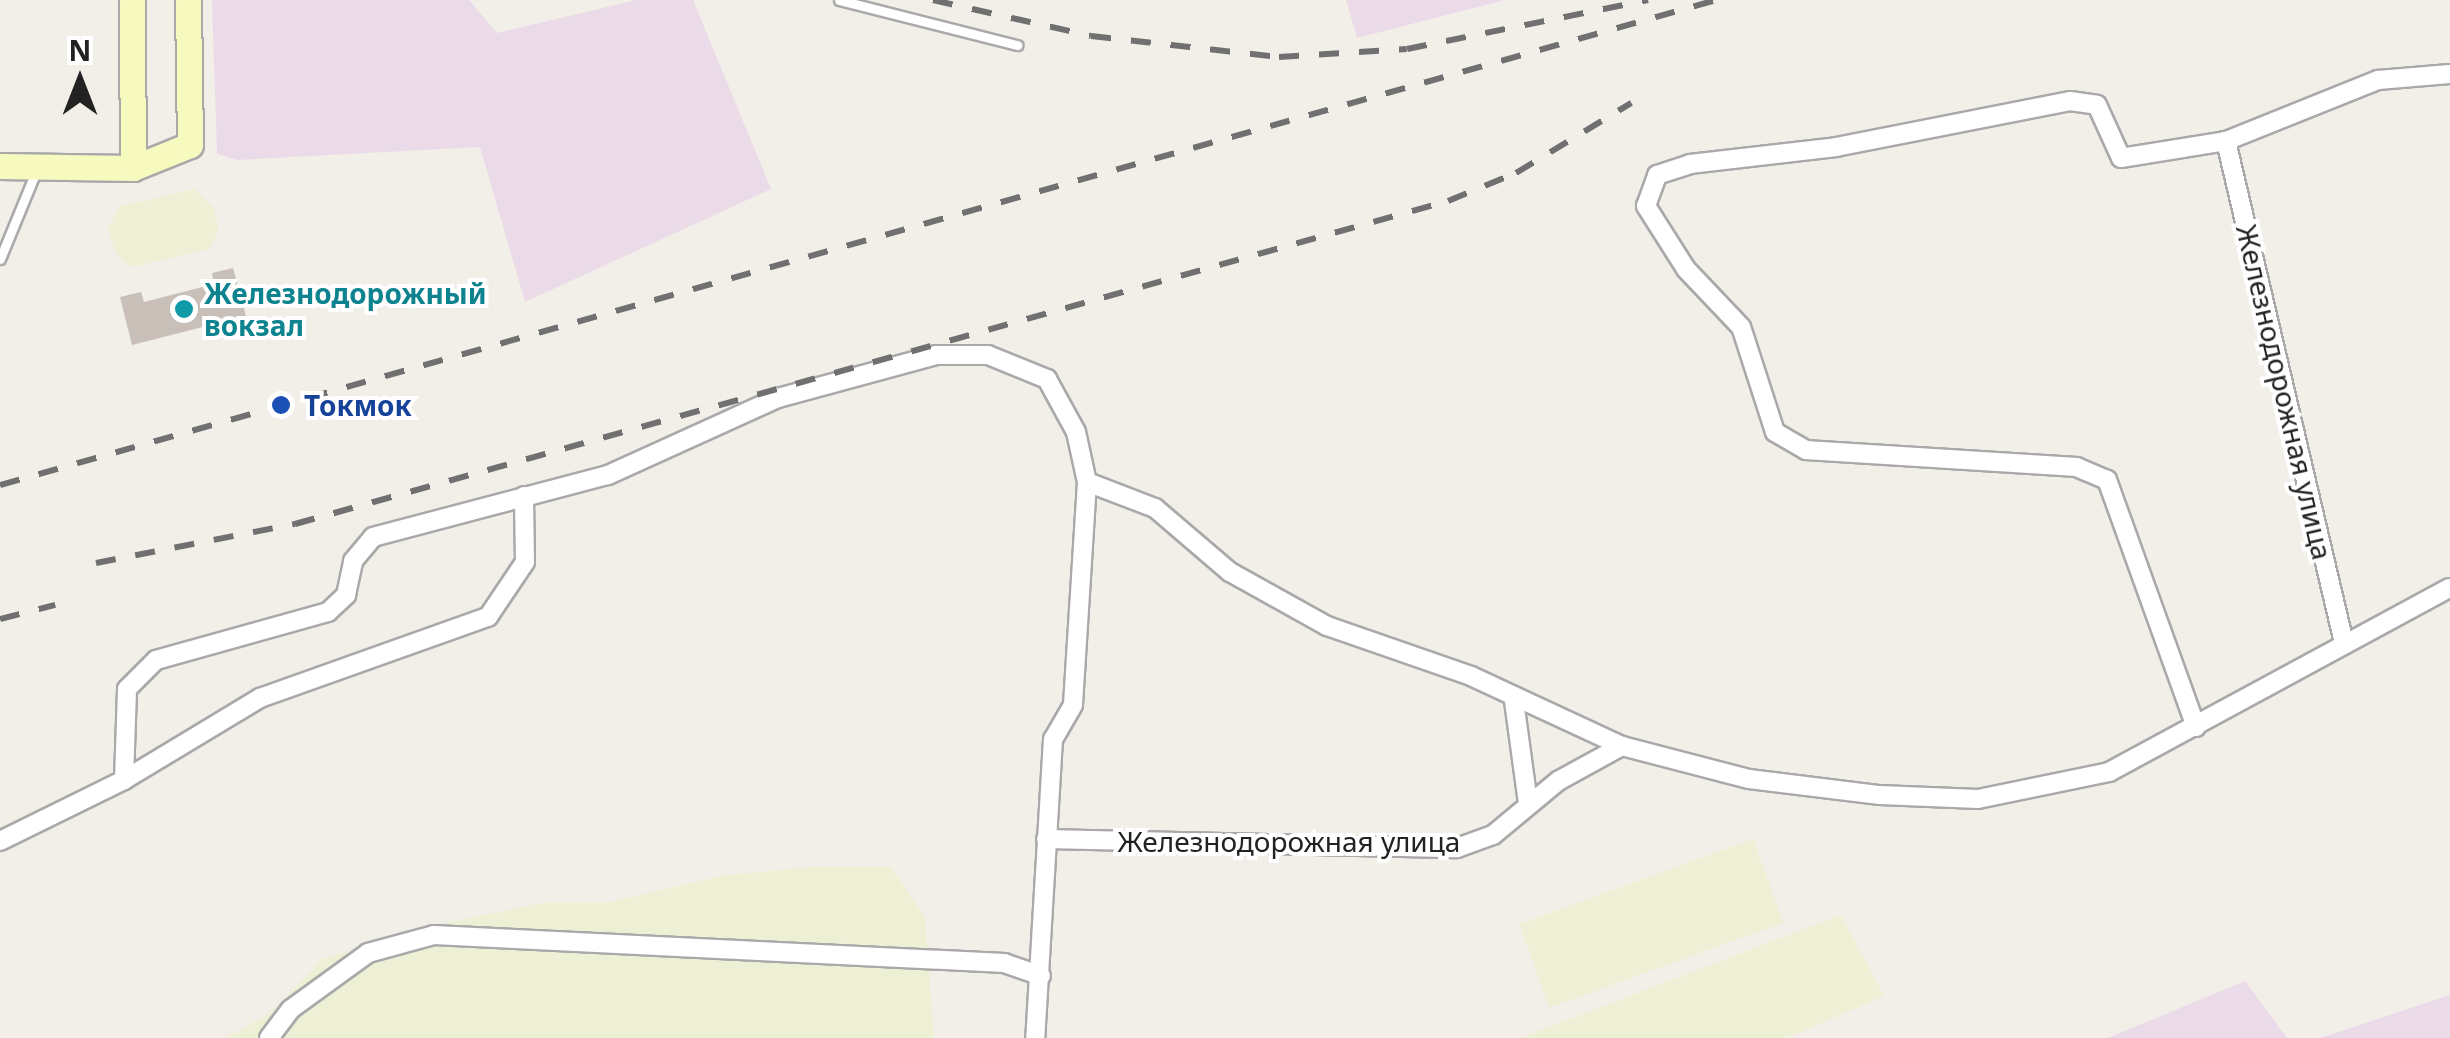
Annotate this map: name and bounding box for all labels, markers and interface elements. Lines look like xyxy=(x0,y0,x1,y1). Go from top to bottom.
north arrow xyxy=(30,30,130,130)
text: N xyxy=(69,31,91,69)
street label: Железнодорожная улица xyxy=(2230,221,2340,563)
place label: Железнодорожный вокзал xyxy=(204,276,487,342)
marker: Железнодорожный вокзал xyxy=(173,298,195,320)
place label: Токмок xyxy=(304,388,412,422)
marker: Токмок xyxy=(268,392,294,418)
street label: Железнодорожная улица xyxy=(1118,824,1460,858)

